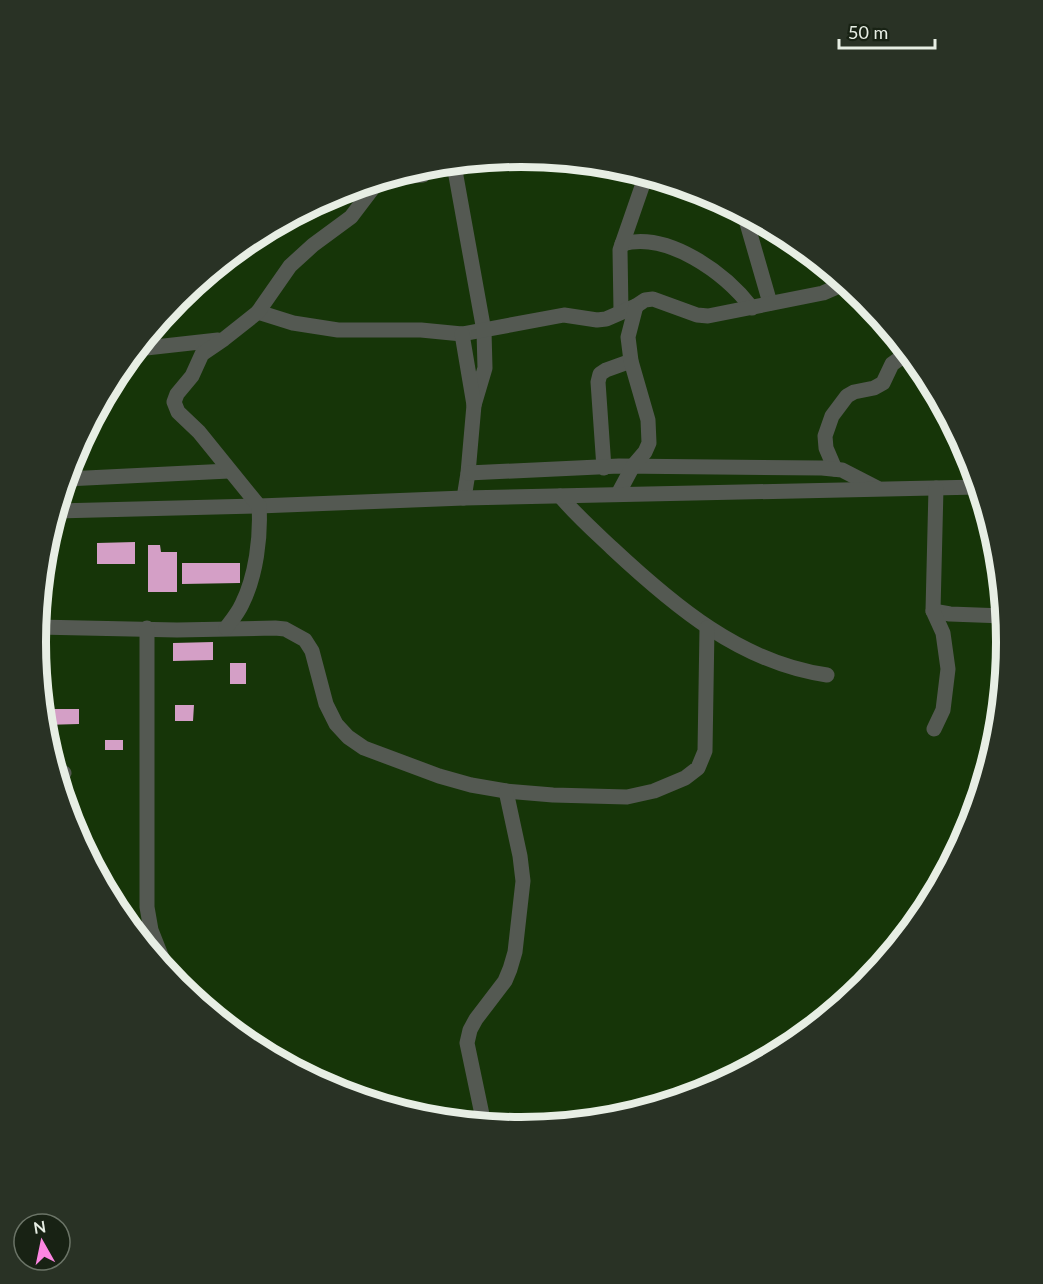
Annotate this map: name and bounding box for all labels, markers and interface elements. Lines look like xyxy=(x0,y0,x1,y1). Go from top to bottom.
scale bar xyxy=(839,12,935,50)
text: 50 m xyxy=(848,21,888,43)
north arrow xyxy=(12,1212,72,1272)
text: N xyxy=(32,1216,47,1237)

